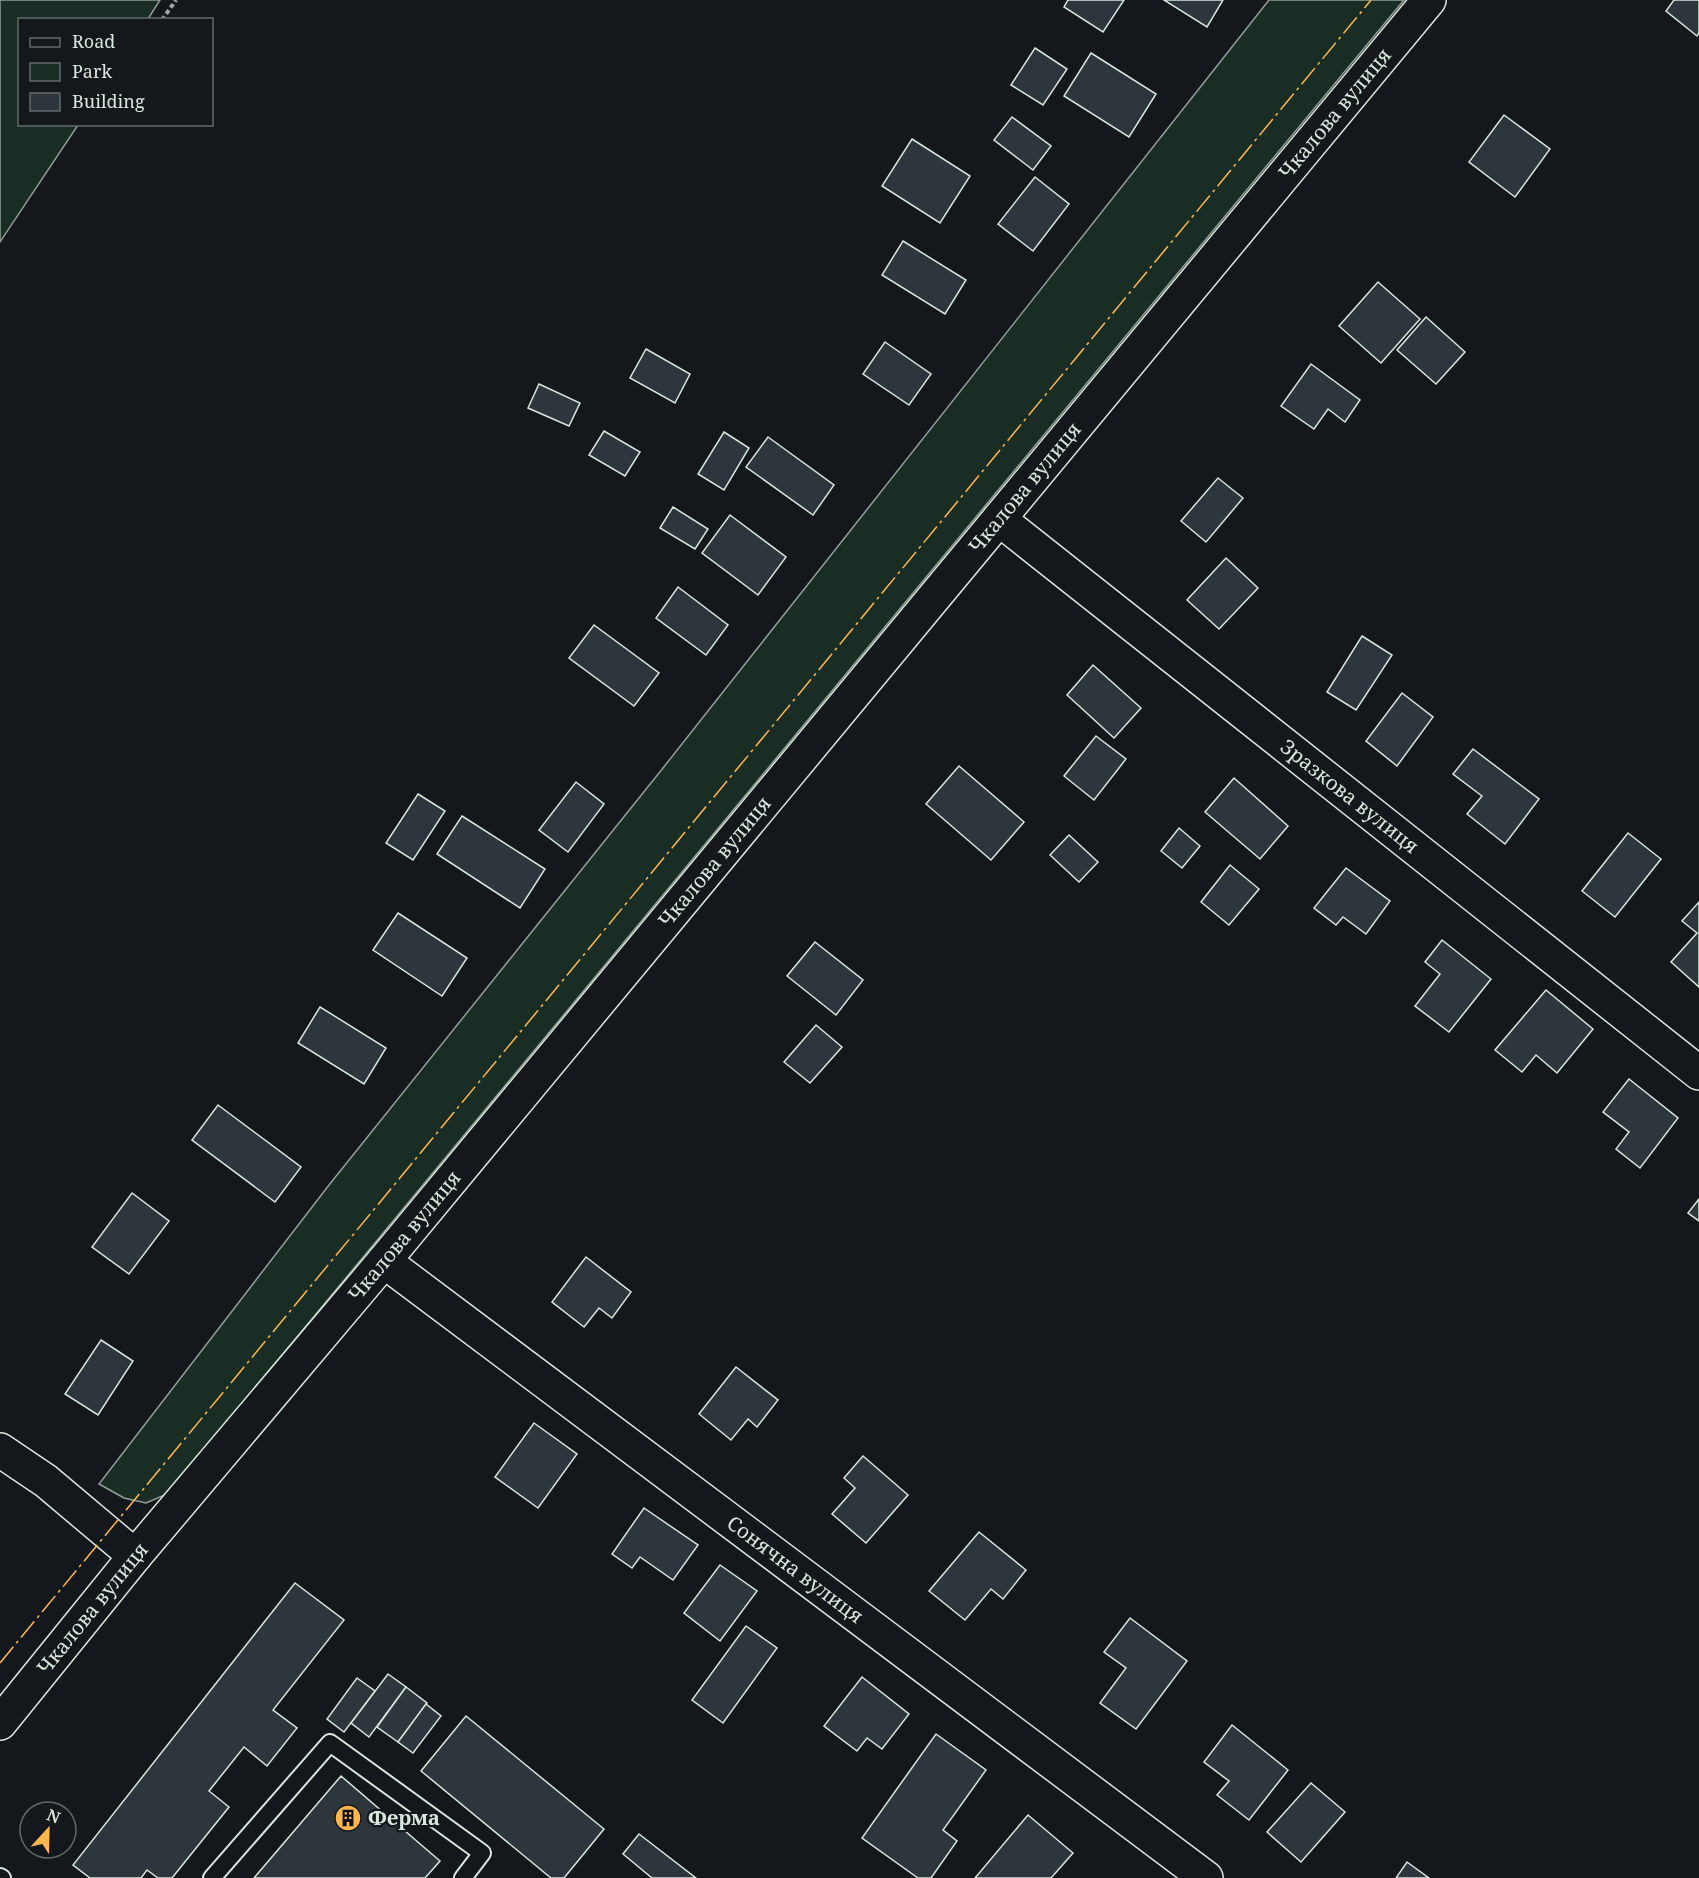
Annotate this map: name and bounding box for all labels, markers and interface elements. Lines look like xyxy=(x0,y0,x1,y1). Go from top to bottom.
legend xyxy=(18,18,213,126)
text: Road xyxy=(72,29,115,53)
street label: Чкалова вулиця xyxy=(1272,42,1397,185)
text: Park xyxy=(72,59,112,83)
text: Building xyxy=(72,89,145,113)
street label: Чкалова вулиця xyxy=(962,416,1087,559)
street label: Зразкова вулиця xyxy=(1275,733,1425,859)
street label: Чкалова вулиця xyxy=(652,790,777,933)
street label: Чкалова вулиця xyxy=(342,1165,466,1307)
street label: Сонячна вулиця xyxy=(722,1509,869,1629)
street label: Чкалова вулиця xyxy=(30,1537,154,1680)
north arrow xyxy=(18,1800,78,1860)
building icon: Ферма xyxy=(333,1803,363,1833)
text: N xyxy=(44,1804,64,1829)
place label: Ферма xyxy=(368,1804,440,1831)

